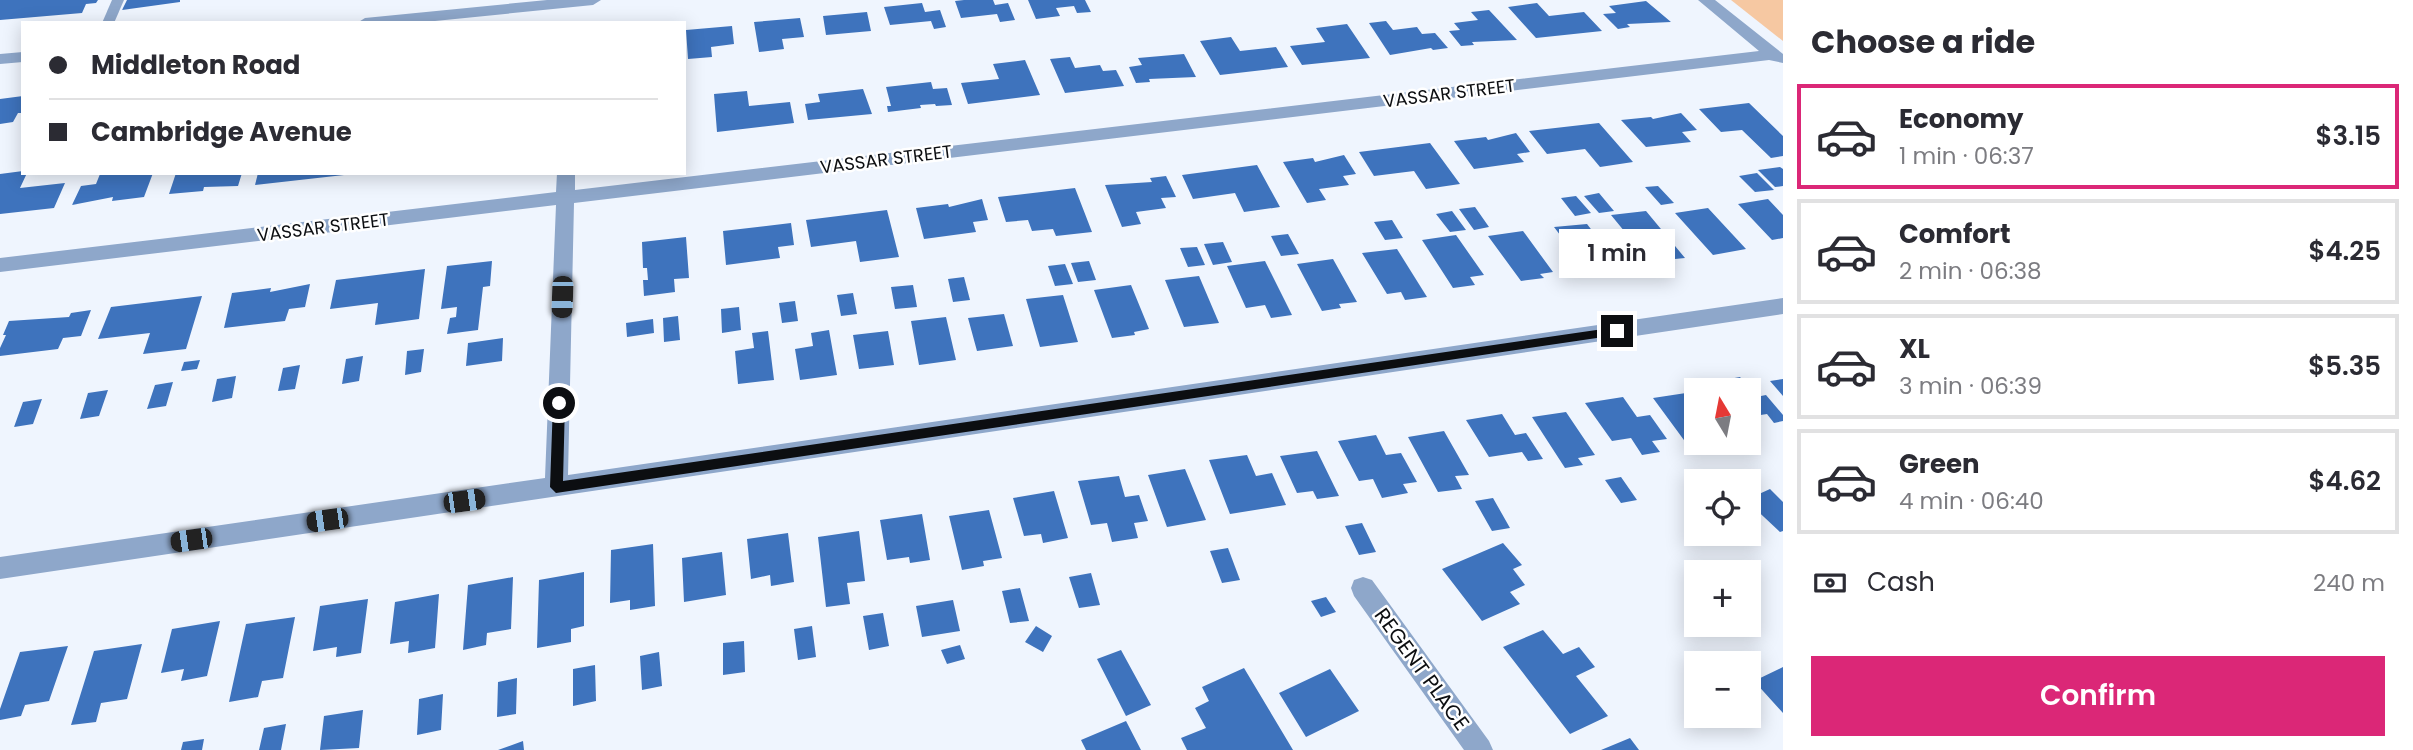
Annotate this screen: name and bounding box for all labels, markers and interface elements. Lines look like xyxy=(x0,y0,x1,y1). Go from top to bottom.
text: Choose a ride xyxy=(1811,19,2035,64)
text: Middleton Road xyxy=(91,47,301,83)
street label: VASSAR STREET xyxy=(1382,72,1517,113)
text: Economy xyxy=(1899,101,2023,137)
icon: car xyxy=(1815,105,1878,168)
text: Cambridge Avenue xyxy=(91,114,352,150)
text: $3.15 xyxy=(2316,118,2381,154)
street label: VASSAR STREET xyxy=(819,138,954,179)
text: 1 min · 06:37 xyxy=(1899,140,2034,172)
street label: VASSAR STREET xyxy=(256,206,391,247)
text: Comfort xyxy=(1899,216,2011,252)
icon: car xyxy=(1815,220,1878,283)
callout: 1 min xyxy=(1559,230,1675,278)
text: $4.25 xyxy=(2308,233,2381,269)
text: 1 min xyxy=(1587,237,1647,269)
text: 2 min · 06:38 xyxy=(1899,255,2042,287)
car xyxy=(551,276,574,318)
route end xyxy=(1601,315,1633,347)
text: XL xyxy=(1899,331,1930,367)
icon: car xyxy=(1815,335,1878,398)
text: $5.35 xyxy=(2308,348,2381,384)
text: 3 min · 06:39 xyxy=(1899,370,2042,402)
north arrow xyxy=(1684,378,1760,455)
map controls xyxy=(1684,378,1761,728)
route start xyxy=(543,387,575,419)
text: Green xyxy=(1899,446,1980,482)
icon: car xyxy=(1815,450,1878,513)
text: $4.62 xyxy=(2308,463,2381,499)
button: locate xyxy=(1684,469,1761,546)
text: 4 min · 06:40 xyxy=(1899,485,2044,517)
car xyxy=(442,488,487,514)
car xyxy=(305,507,350,533)
car xyxy=(169,527,214,553)
button: + xyxy=(1684,560,1761,637)
icon: cash xyxy=(1811,564,1849,602)
text: Cash xyxy=(1867,564,1935,600)
text: 240 m xyxy=(2313,567,2385,599)
street label: REGENT PLACE xyxy=(1368,602,1476,736)
button: − xyxy=(1684,651,1761,728)
button: Confirm xyxy=(1811,656,2385,736)

